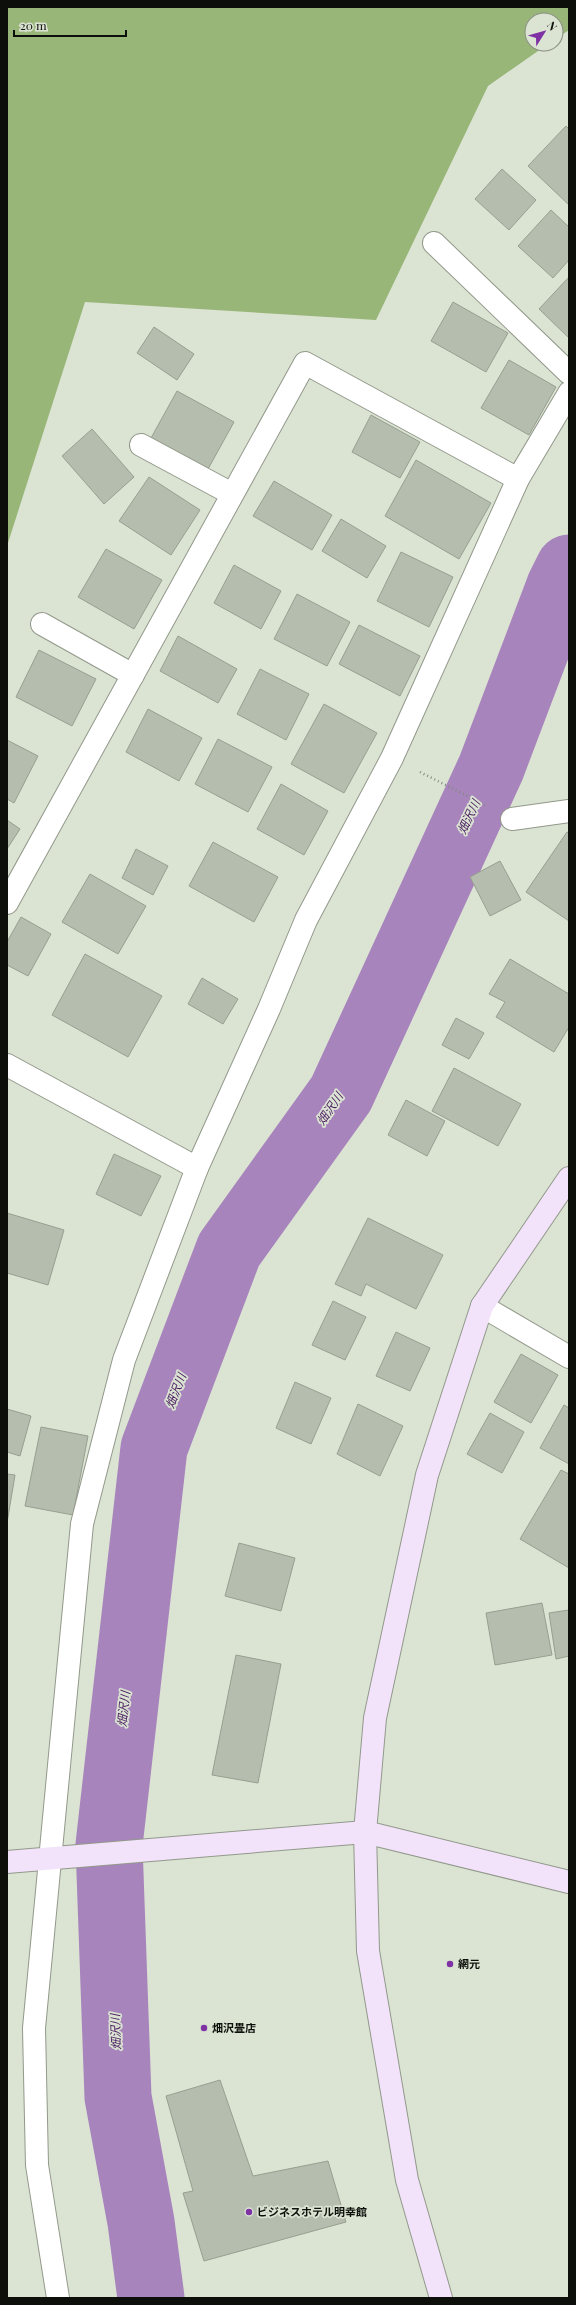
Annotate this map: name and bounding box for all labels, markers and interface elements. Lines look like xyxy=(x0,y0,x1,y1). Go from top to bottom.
scale bar xyxy=(14,12,126,38)
north arrow xyxy=(524,12,564,52)
text: 20 m xyxy=(20,17,47,33)
text: N xyxy=(544,18,561,33)
water label: 畑沢川 xyxy=(453,795,484,836)
water label: 畑沢川 xyxy=(312,1087,347,1128)
water label: 畑沢川 xyxy=(161,1369,190,1410)
water label: 畑沢川 xyxy=(113,1688,133,1728)
place label: 網元 xyxy=(458,1956,480,1971)
marker: 網元 xyxy=(445,1959,455,1969)
water label: 畑沢川 xyxy=(106,2012,124,2050)
place label: 畑沢畳店 xyxy=(212,2020,256,2035)
marker: 畑沢畳店 xyxy=(199,2023,209,2033)
place label: ビジネスホテル明幸館 xyxy=(257,2204,367,2219)
marker: ビジネスホテル明幸館 xyxy=(244,2207,254,2217)

